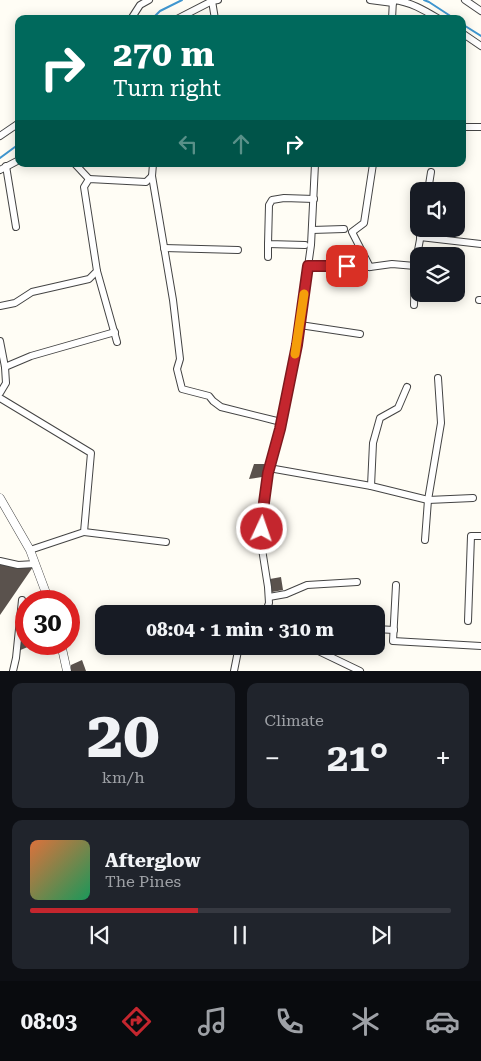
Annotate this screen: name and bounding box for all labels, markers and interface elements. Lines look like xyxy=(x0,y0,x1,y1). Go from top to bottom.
text: 270 m xyxy=(113,34,214,75)
icon: right xyxy=(30,35,95,100)
text: Turn right xyxy=(113,76,221,101)
icon: left xyxy=(174,130,202,158)
icon: ahead xyxy=(227,130,255,158)
icon: right xyxy=(280,130,308,158)
map controls xyxy=(410,182,465,302)
button: sound xyxy=(410,182,465,237)
pin xyxy=(326,245,368,287)
button: layers xyxy=(410,247,465,302)
icon: arrive xyxy=(333,252,361,280)
position arrow xyxy=(235,502,287,554)
speed limit sign: 30 xyxy=(15,590,80,655)
text: 08:04 · 1 min · 310 m xyxy=(146,618,334,641)
text: 20 xyxy=(87,697,160,773)
text: Climate xyxy=(265,711,324,730)
text: 21° xyxy=(327,736,388,780)
text: − xyxy=(265,742,280,775)
text: + xyxy=(435,742,451,775)
text: km/h xyxy=(102,768,145,787)
text: Afterglow xyxy=(105,849,201,872)
text: The Pines xyxy=(105,872,181,891)
icon: previous xyxy=(86,921,114,949)
icon: pause xyxy=(226,921,254,949)
icon: next xyxy=(367,921,395,949)
icon: directions xyxy=(119,1004,154,1039)
icon: music xyxy=(195,1004,230,1039)
icon: phone xyxy=(272,1004,307,1039)
icon: climate xyxy=(348,1004,383,1039)
icon: car xyxy=(425,1004,460,1039)
text: 08:03 xyxy=(21,1009,77,1034)

